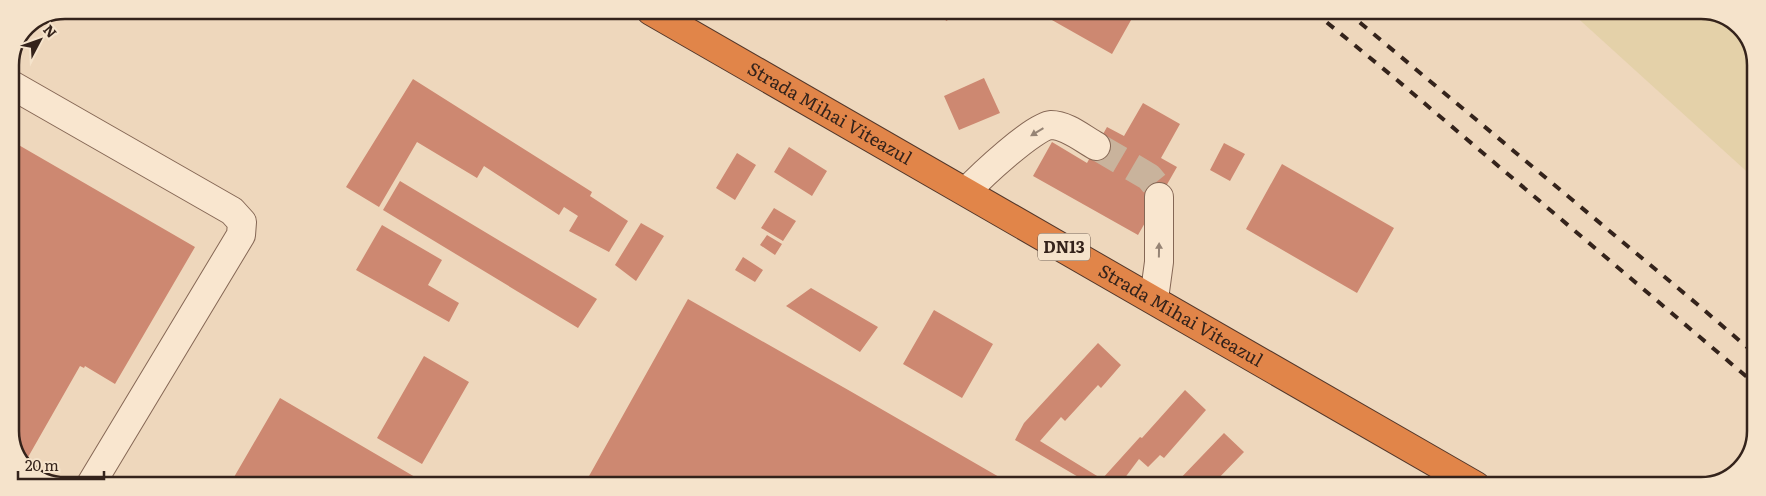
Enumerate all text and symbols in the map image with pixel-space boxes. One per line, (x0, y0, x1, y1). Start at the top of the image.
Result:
north arrow (15, 15, 65, 65)
text: N (39, 20, 62, 42)
street label: Strada Mihai Viteazul (743, 54, 918, 171)
one-way arrow (1031, 128, 1044, 137)
road number: DN13 (1038, 233, 1090, 260)
one-way arrow (1155, 242, 1163, 258)
street label: Strada Mihai Viteazul (1094, 256, 1269, 373)
scale bar (18, 448, 104, 480)
text: 20 m (25, 453, 59, 476)

